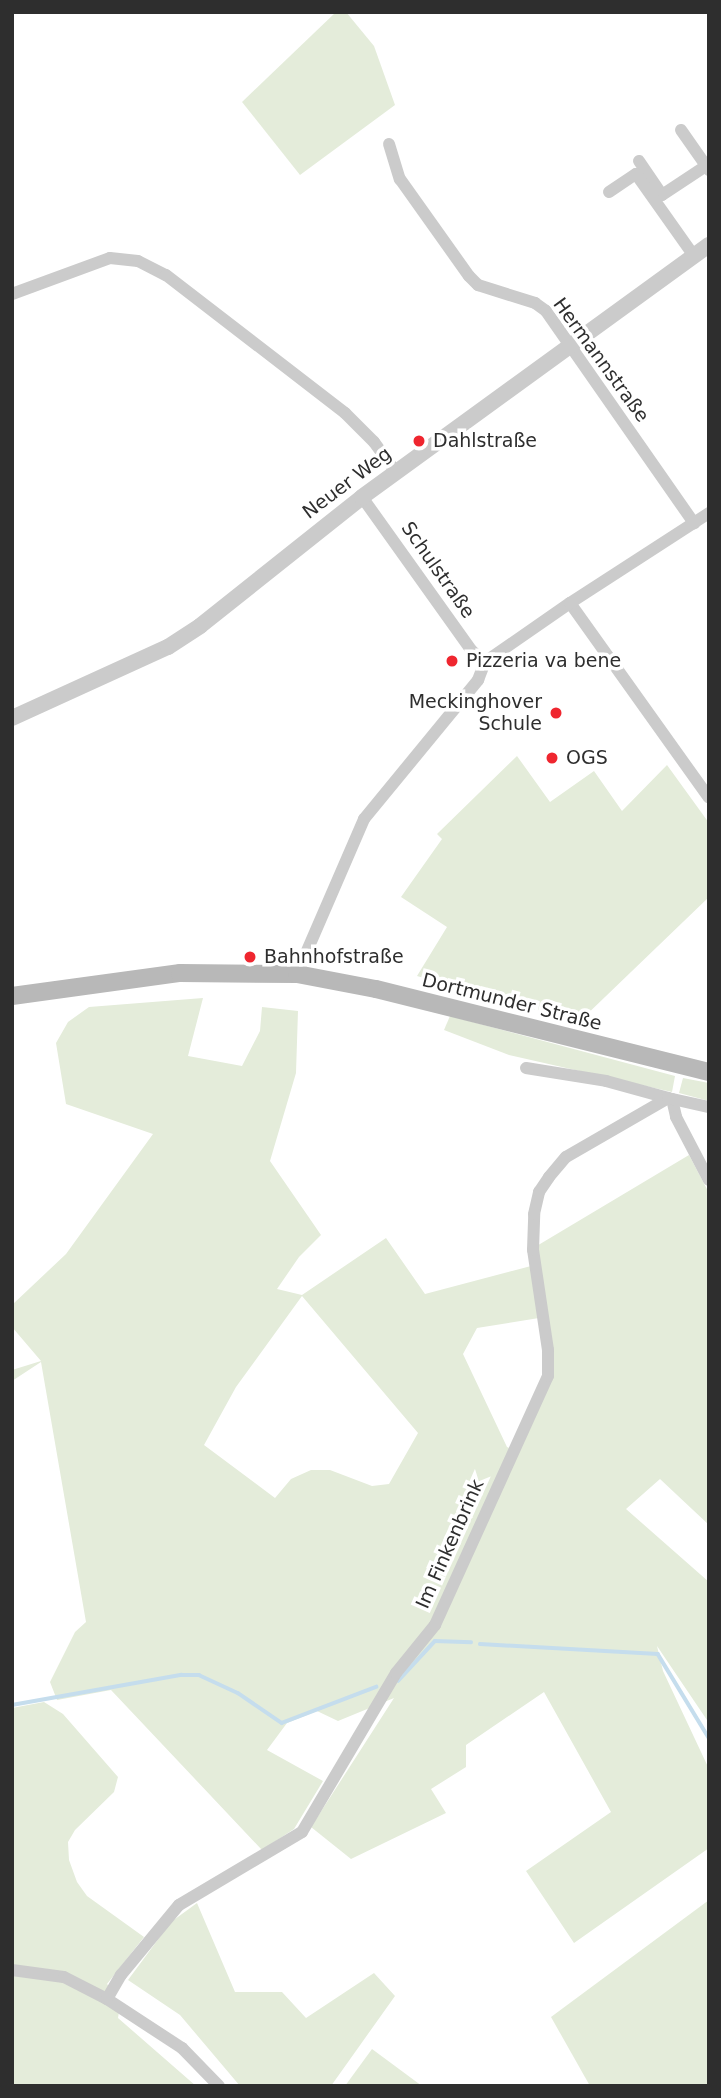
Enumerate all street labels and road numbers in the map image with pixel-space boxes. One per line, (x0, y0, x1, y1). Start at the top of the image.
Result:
street label: Hermannstraße (548, 293, 654, 427)
street label: Neuer Weg (298, 442, 396, 524)
street label: Schulstraße (396, 517, 480, 623)
street label: Dortmunder Straße (420, 969, 604, 1035)
street label: Im Finkenbrink (411, 1476, 489, 1612)

